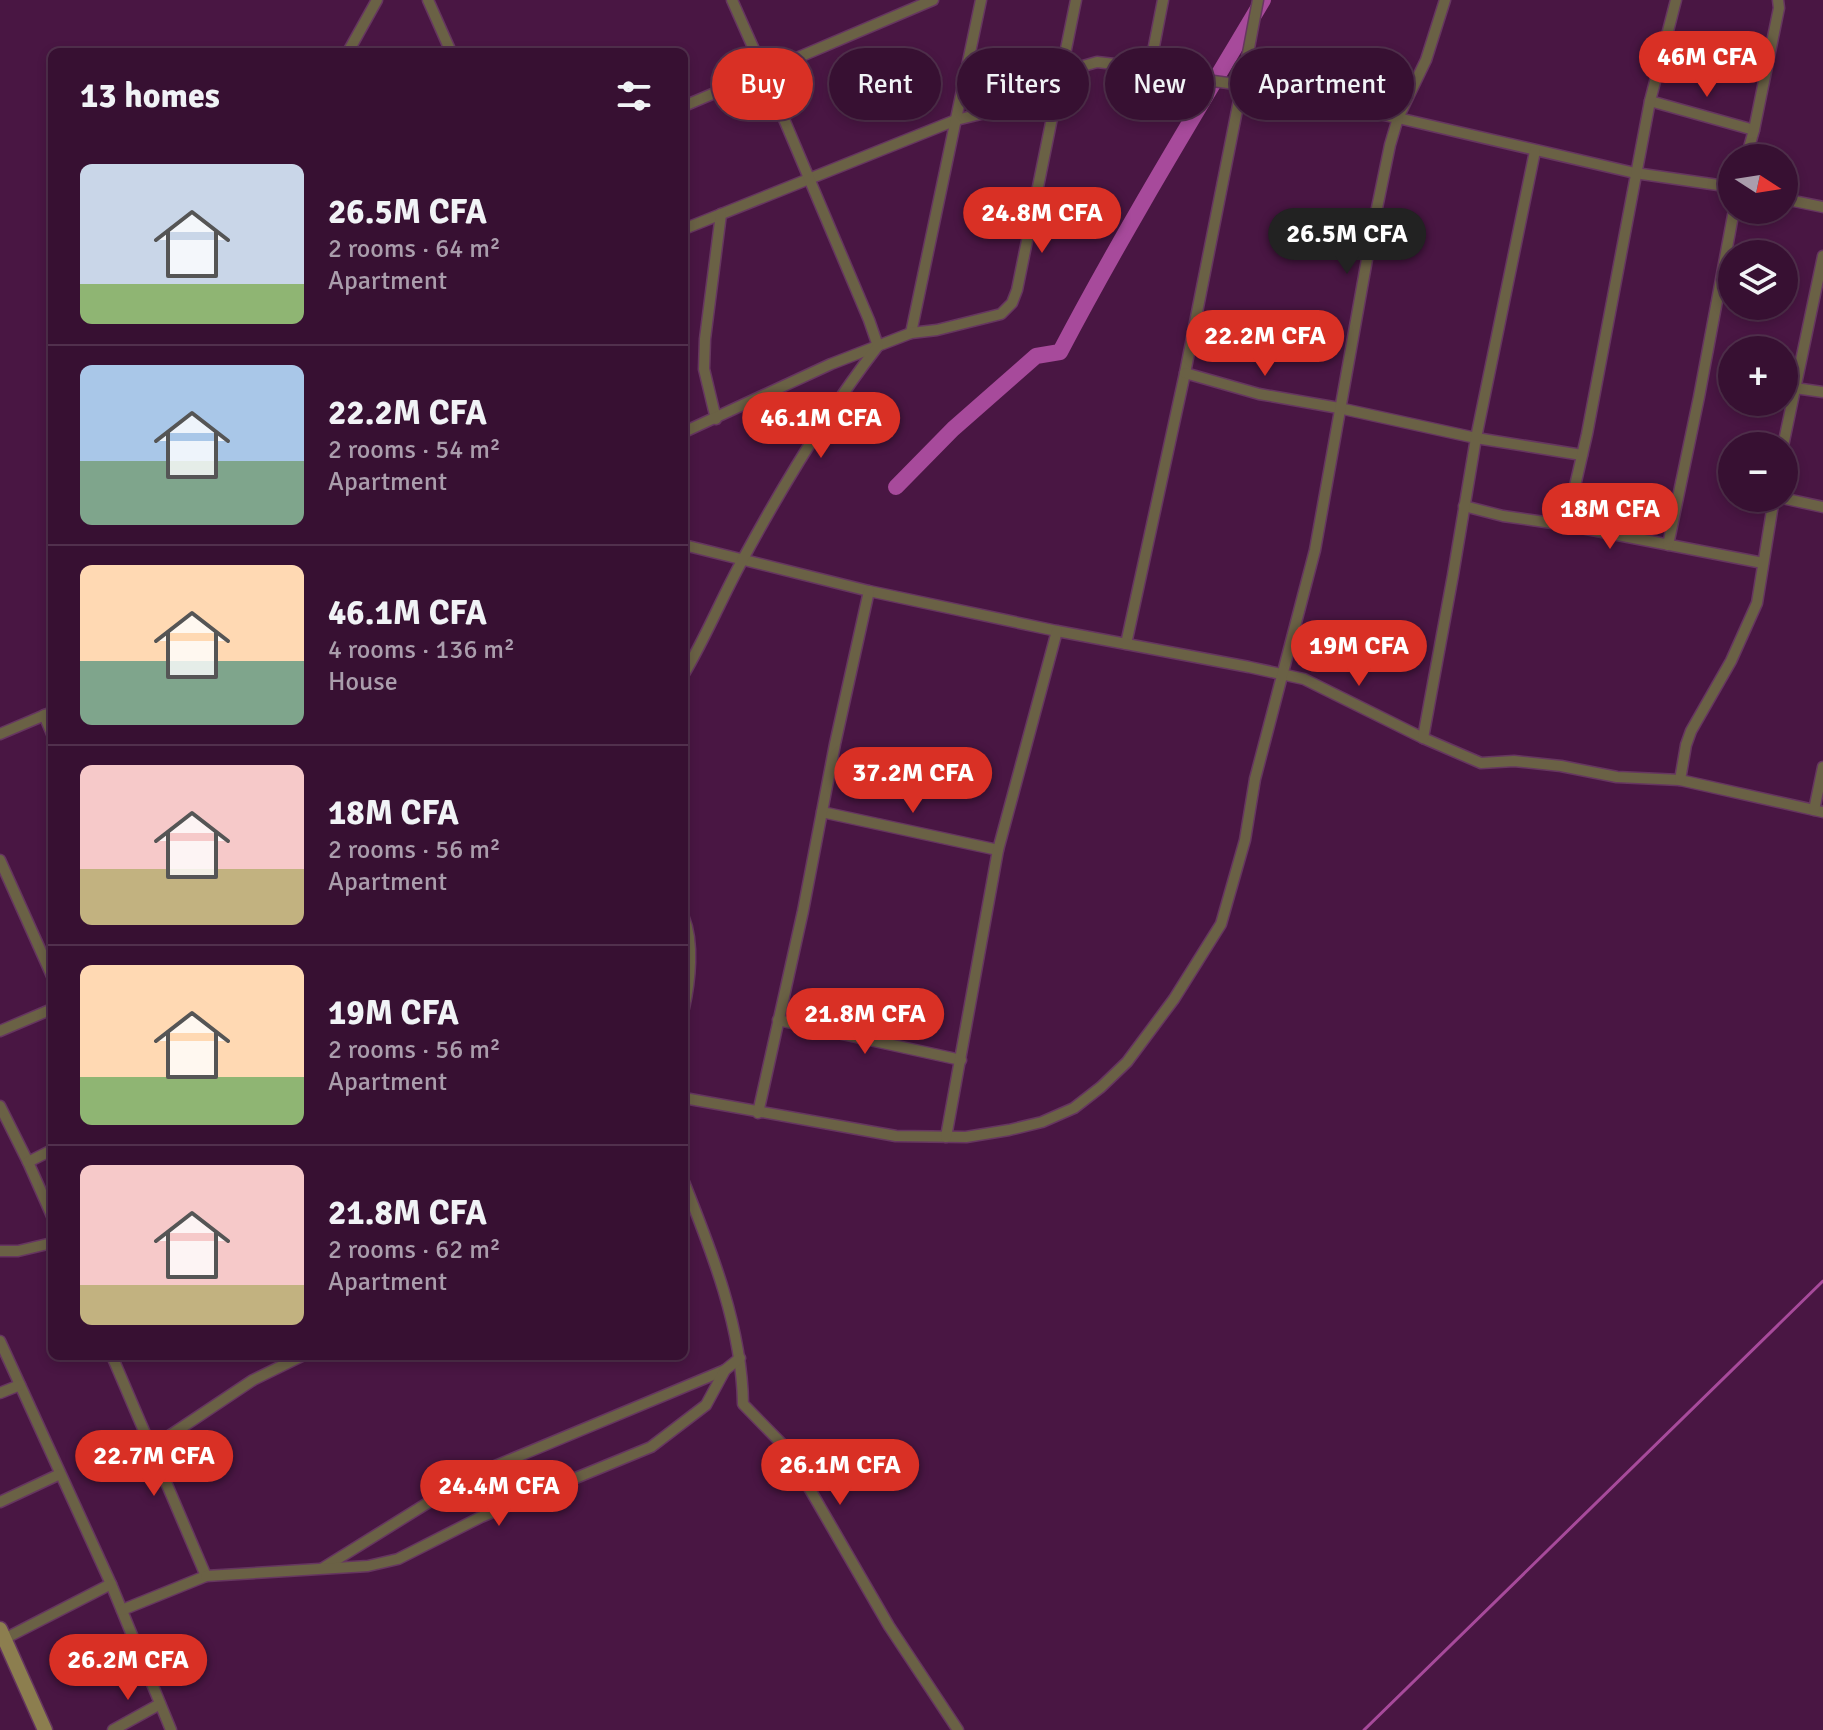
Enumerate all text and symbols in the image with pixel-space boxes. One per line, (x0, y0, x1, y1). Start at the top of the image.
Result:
pin: 46M CFA (1633, 31, 1781, 99)
text: 46M CFA (1657, 41, 1757, 73)
chip: Buy (712, 48, 813, 120)
chip: Rent (829, 48, 941, 120)
chip: Filters (957, 48, 1089, 120)
chip: New (1105, 48, 1214, 120)
chip: Apartment (1230, 48, 1414, 120)
icon: filters (612, 74, 656, 118)
text: 13 homes (80, 75, 220, 117)
north arrow (1718, 144, 1798, 224)
map controls (1718, 144, 1798, 512)
pin: 24.8M CFA (950, 187, 1134, 255)
text: 26.5M CFA (328, 191, 487, 233)
icon: home (144, 196, 240, 292)
text: 24.8M CFA (981, 197, 1103, 229)
pin: 26.5M CFA (1255, 208, 1439, 276)
text: 26.5M CFA (1286, 218, 1408, 250)
text: 2 rooms · 64 m² (328, 233, 501, 265)
button: layers (1718, 240, 1798, 320)
text: Apartment (328, 265, 447, 297)
pin: 22.2M CFA (1173, 310, 1357, 378)
text: 22.2M CFA (1204, 320, 1326, 352)
button: + (1718, 336, 1798, 416)
text: 22.2M CFA (328, 392, 487, 434)
pin: 46.1M CFA (729, 392, 913, 460)
icon: home (144, 397, 240, 493)
text: 46.1M CFA (760, 402, 882, 434)
button: − (1718, 432, 1798, 512)
text: 2 rooms · 54 m² (328, 434, 501, 466)
text: Apartment (328, 466, 447, 498)
pin: 18M CFA (1536, 483, 1684, 551)
text: 18M CFA (1560, 493, 1660, 525)
text: 46.1M CFA (328, 592, 487, 634)
icon: home (144, 597, 240, 693)
pin: 19M CFA (1285, 620, 1433, 688)
text: 19M CFA (1309, 630, 1409, 662)
text: 4 rooms · 136 m² (328, 634, 515, 666)
text: House (328, 666, 398, 698)
pin: 37.2M CFA (821, 747, 1005, 815)
text: 37.2M CFA (852, 757, 974, 789)
text: 18M CFA (328, 792, 459, 834)
icon: home (144, 797, 240, 893)
text: 2 rooms · 56 m² (328, 834, 501, 866)
text: Apartment (328, 866, 447, 898)
pin: 21.8M CFA (773, 988, 957, 1056)
text: 19M CFA (328, 992, 459, 1034)
icon: home (144, 997, 240, 1093)
text: 21.8M CFA (804, 998, 926, 1030)
text: 2 rooms · 56 m² (328, 1034, 501, 1066)
text: Apartment (328, 1066, 447, 1098)
text: 21.8M CFA (328, 1192, 487, 1234)
icon: home (144, 1197, 240, 1293)
text: 2 rooms · 62 m² (328, 1234, 501, 1266)
text: Apartment (328, 1266, 447, 1298)
pin: 22.7M CFA (62, 1430, 246, 1498)
pin: 26.1M CFA (748, 1439, 932, 1507)
text: 22.7M CFA (93, 1440, 215, 1472)
text: 26.1M CFA (779, 1449, 901, 1481)
pin: 24.4M CFA (407, 1460, 591, 1528)
text: 24.4M CFA (438, 1470, 560, 1502)
pin: 26.2M CFA (36, 1634, 220, 1702)
text: 26.2M CFA (67, 1644, 189, 1676)

